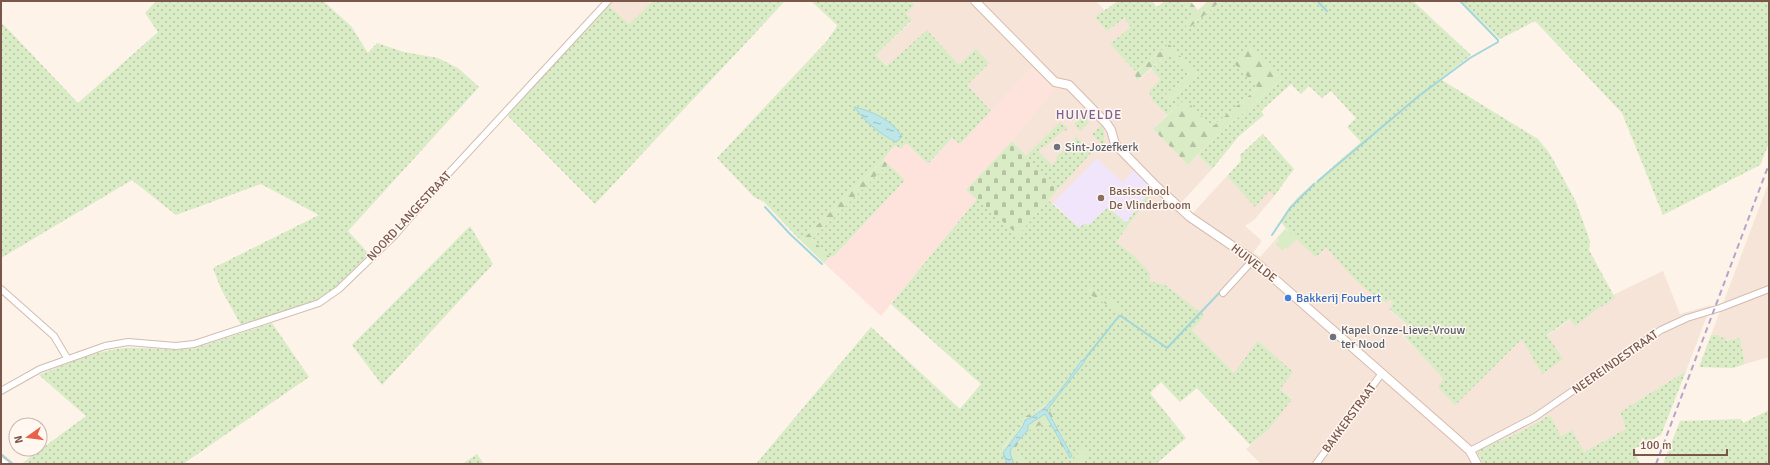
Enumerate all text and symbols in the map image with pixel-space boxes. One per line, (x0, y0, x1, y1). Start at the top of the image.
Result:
district label: HUIVELDE (1056, 107, 1122, 123)
place label: Sint-Jozefkerk (1065, 140, 1139, 155)
marker: Sint-Jozefkerk (1052, 142, 1062, 152)
street label: NOORD LANGESTRAAT (364, 168, 455, 264)
place label: Basisschool De Vlinderboom (1109, 184, 1191, 213)
marker: Basisschool De Vlinderboom (1096, 193, 1106, 203)
street label: HUIVELDE (1228, 241, 1280, 286)
place label: Bakkerij Foubert (1296, 291, 1381, 306)
marker: Bakkerij Foubert (1283, 293, 1293, 303)
place label: Kapel Onze-Lieve-Vrouw ter Nood (1341, 323, 1465, 352)
street label: NEEREINDESTRAAT (1569, 327, 1661, 398)
marker: Kapel Onze-Lieve-Vrouw ter Nood (1328, 332, 1338, 342)
street label: BAKKERSTRAAT (1319, 381, 1380, 456)
north arrow (8, 417, 48, 457)
scale bar (1634, 431, 1727, 457)
text: N (12, 434, 26, 445)
text: 100 m (1640, 438, 1672, 453)

